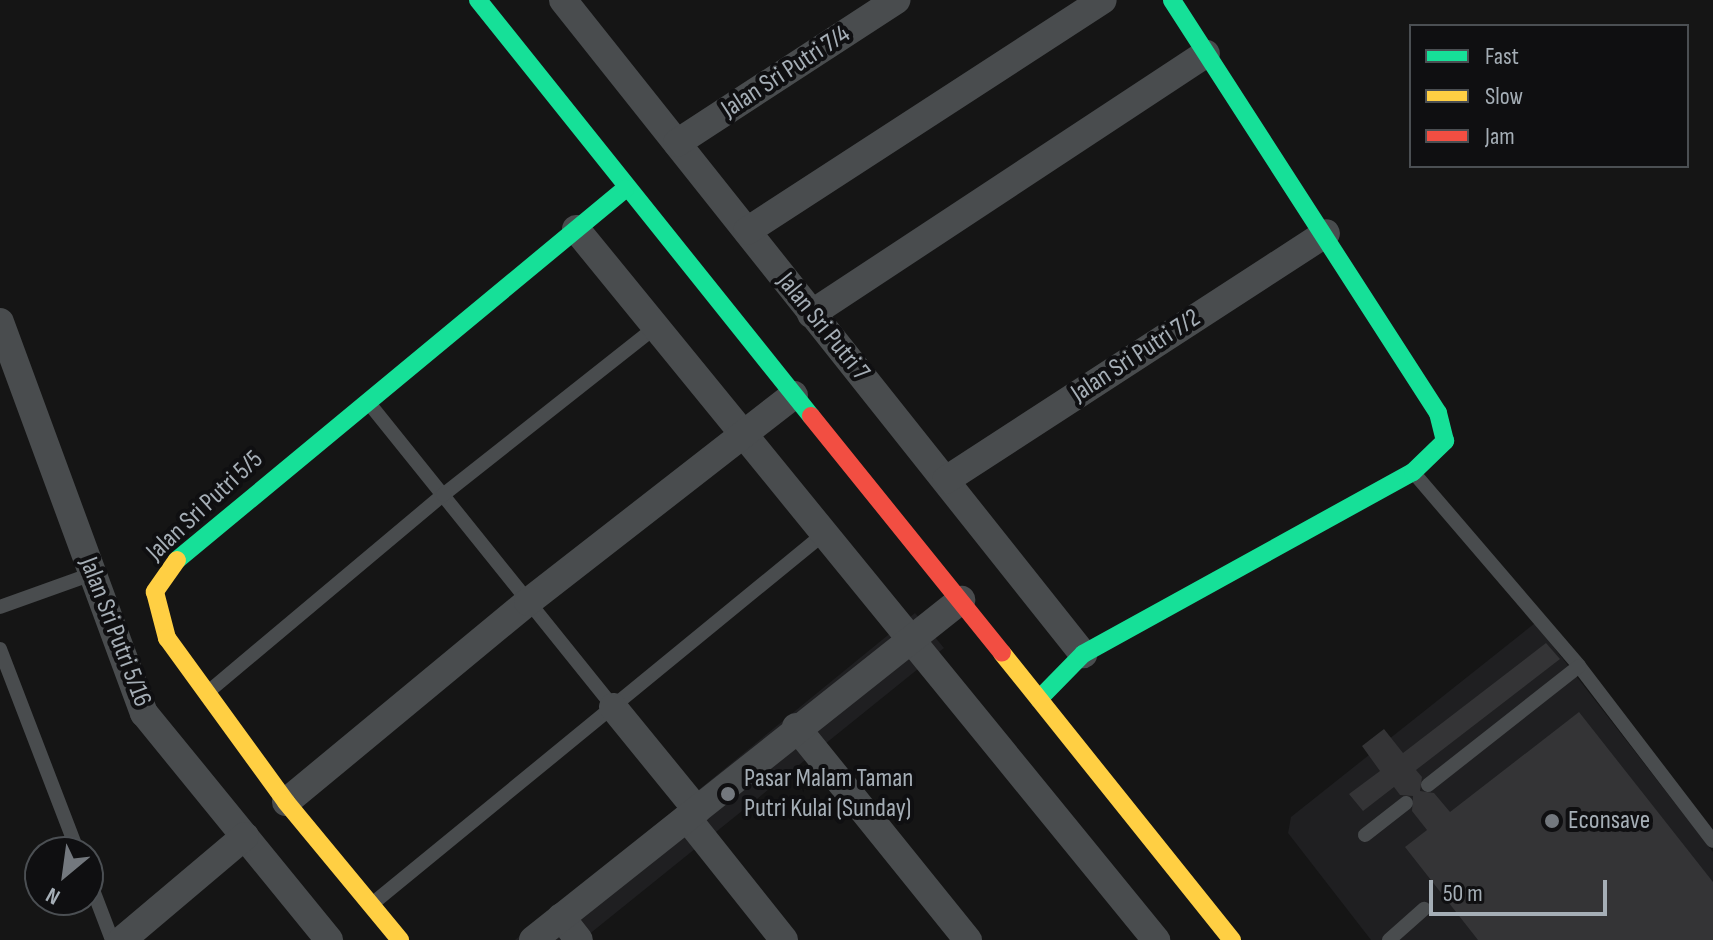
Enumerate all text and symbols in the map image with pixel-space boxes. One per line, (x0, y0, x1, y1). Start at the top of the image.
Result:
street label: Jalan Sri Putri 7/4 (716, 19, 856, 125)
legend (1409, 24, 1689, 168)
text: Fast (1485, 42, 1519, 71)
text: Slow (1485, 82, 1523, 111)
text: Jam (1485, 122, 1515, 151)
street label: Jalan Sri Putri 7 (770, 267, 876, 387)
street label: Jalan Sri Putri 7/2 (1066, 303, 1206, 409)
street label: Jalan Sri Putri 5/5 (140, 444, 270, 568)
street label: Jalan Sri Putri 5/16 (72, 553, 158, 711)
place label: Pasar Malam Taman Putri Kulai (Sunday) (744, 763, 913, 824)
marker: Pasar Malam Taman Putri Kulai (Sunday) (719, 785, 737, 803)
place label: Econsave (1568, 805, 1650, 837)
marker: Econsave (1543, 812, 1561, 830)
north arrow (24, 836, 104, 916)
scale bar (1433, 864, 1611, 914)
text: 50 m (1443, 879, 1483, 908)
text: N (41, 881, 65, 910)

